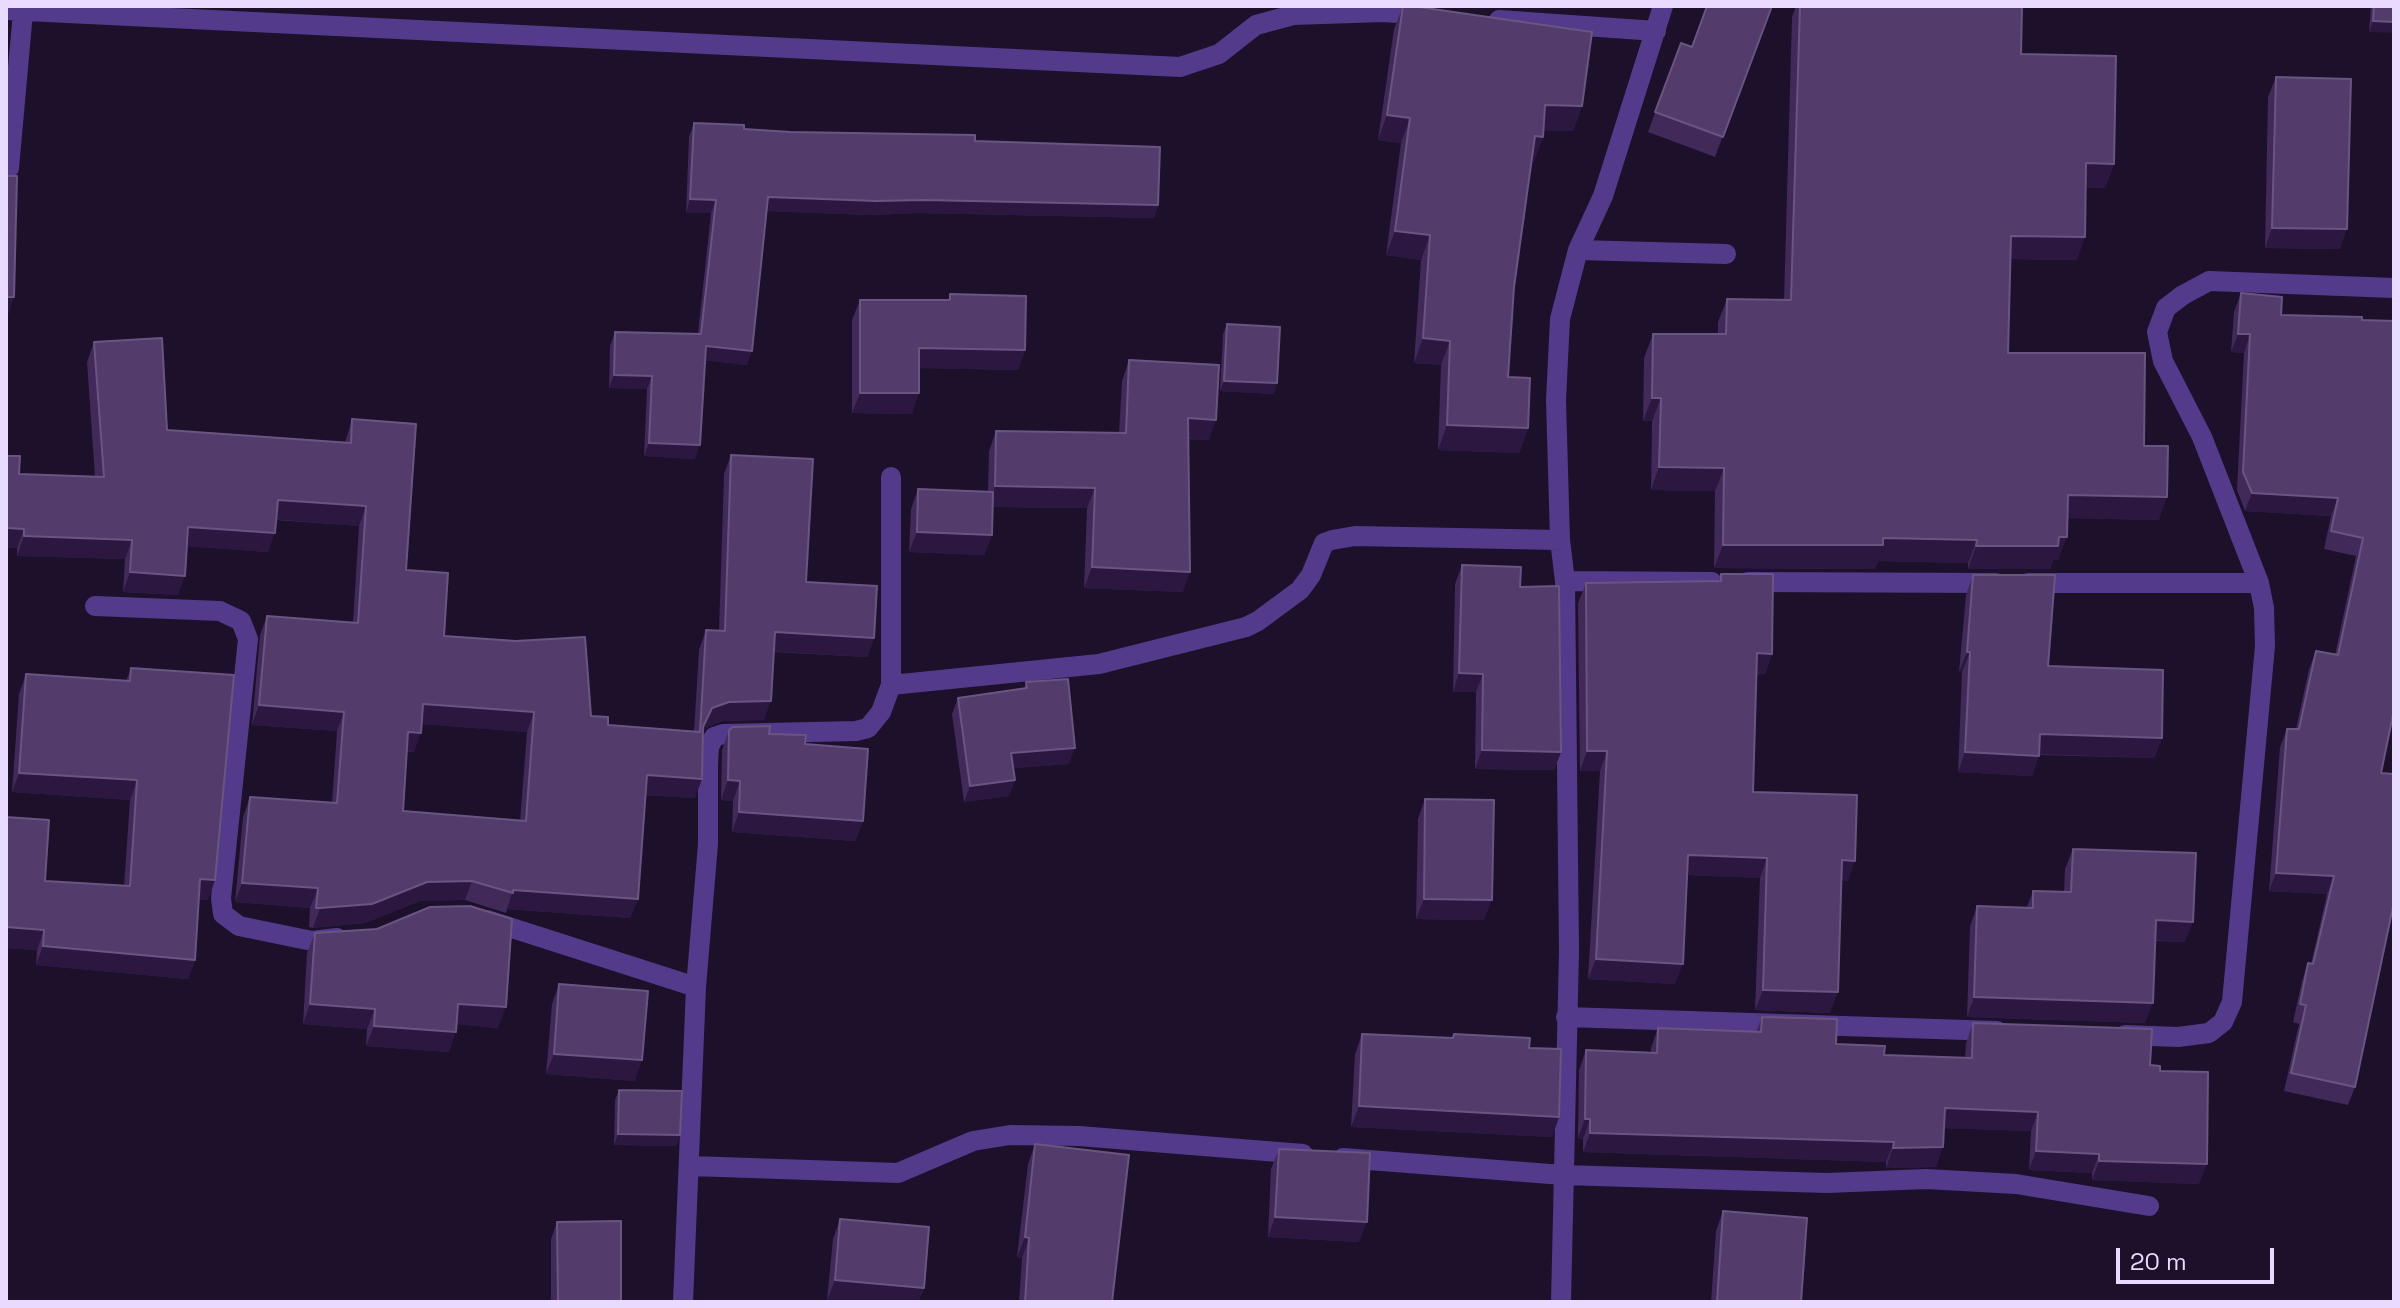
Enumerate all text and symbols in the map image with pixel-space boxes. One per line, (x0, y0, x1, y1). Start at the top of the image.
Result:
scale bar (2120, 1232, 2278, 1282)
text: 20 m (2130, 1246, 2187, 1277)

